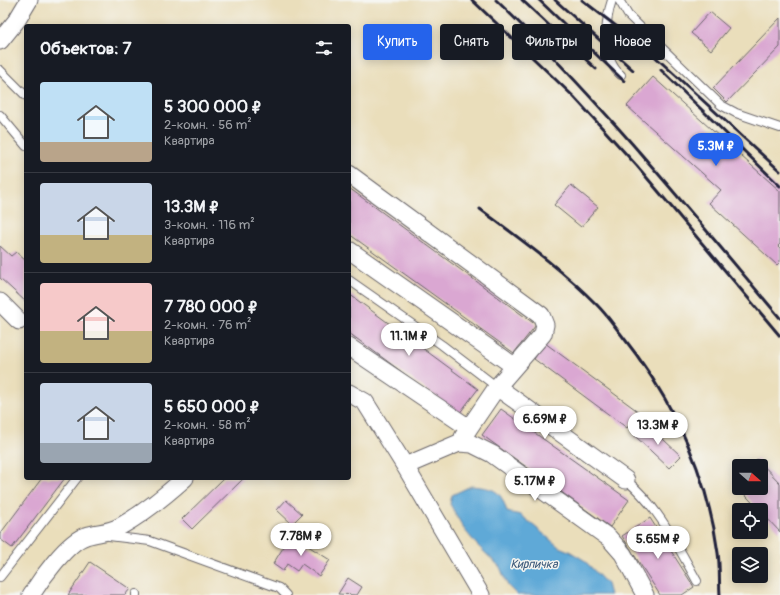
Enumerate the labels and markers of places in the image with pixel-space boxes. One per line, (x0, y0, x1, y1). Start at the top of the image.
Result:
pin: 5.3M ₽ (683, 133, 749, 167)
pin: 11.1M ₽ (372, 323, 446, 357)
pin: 6.69M ₽ (508, 406, 582, 440)
pin: 13.3M ₽ (621, 412, 695, 446)
pin: 5.17M ₽ (498, 468, 572, 502)
pin: 7.78M ₽ (264, 523, 338, 557)
pin: 5.65M ₽ (621, 526, 695, 560)

